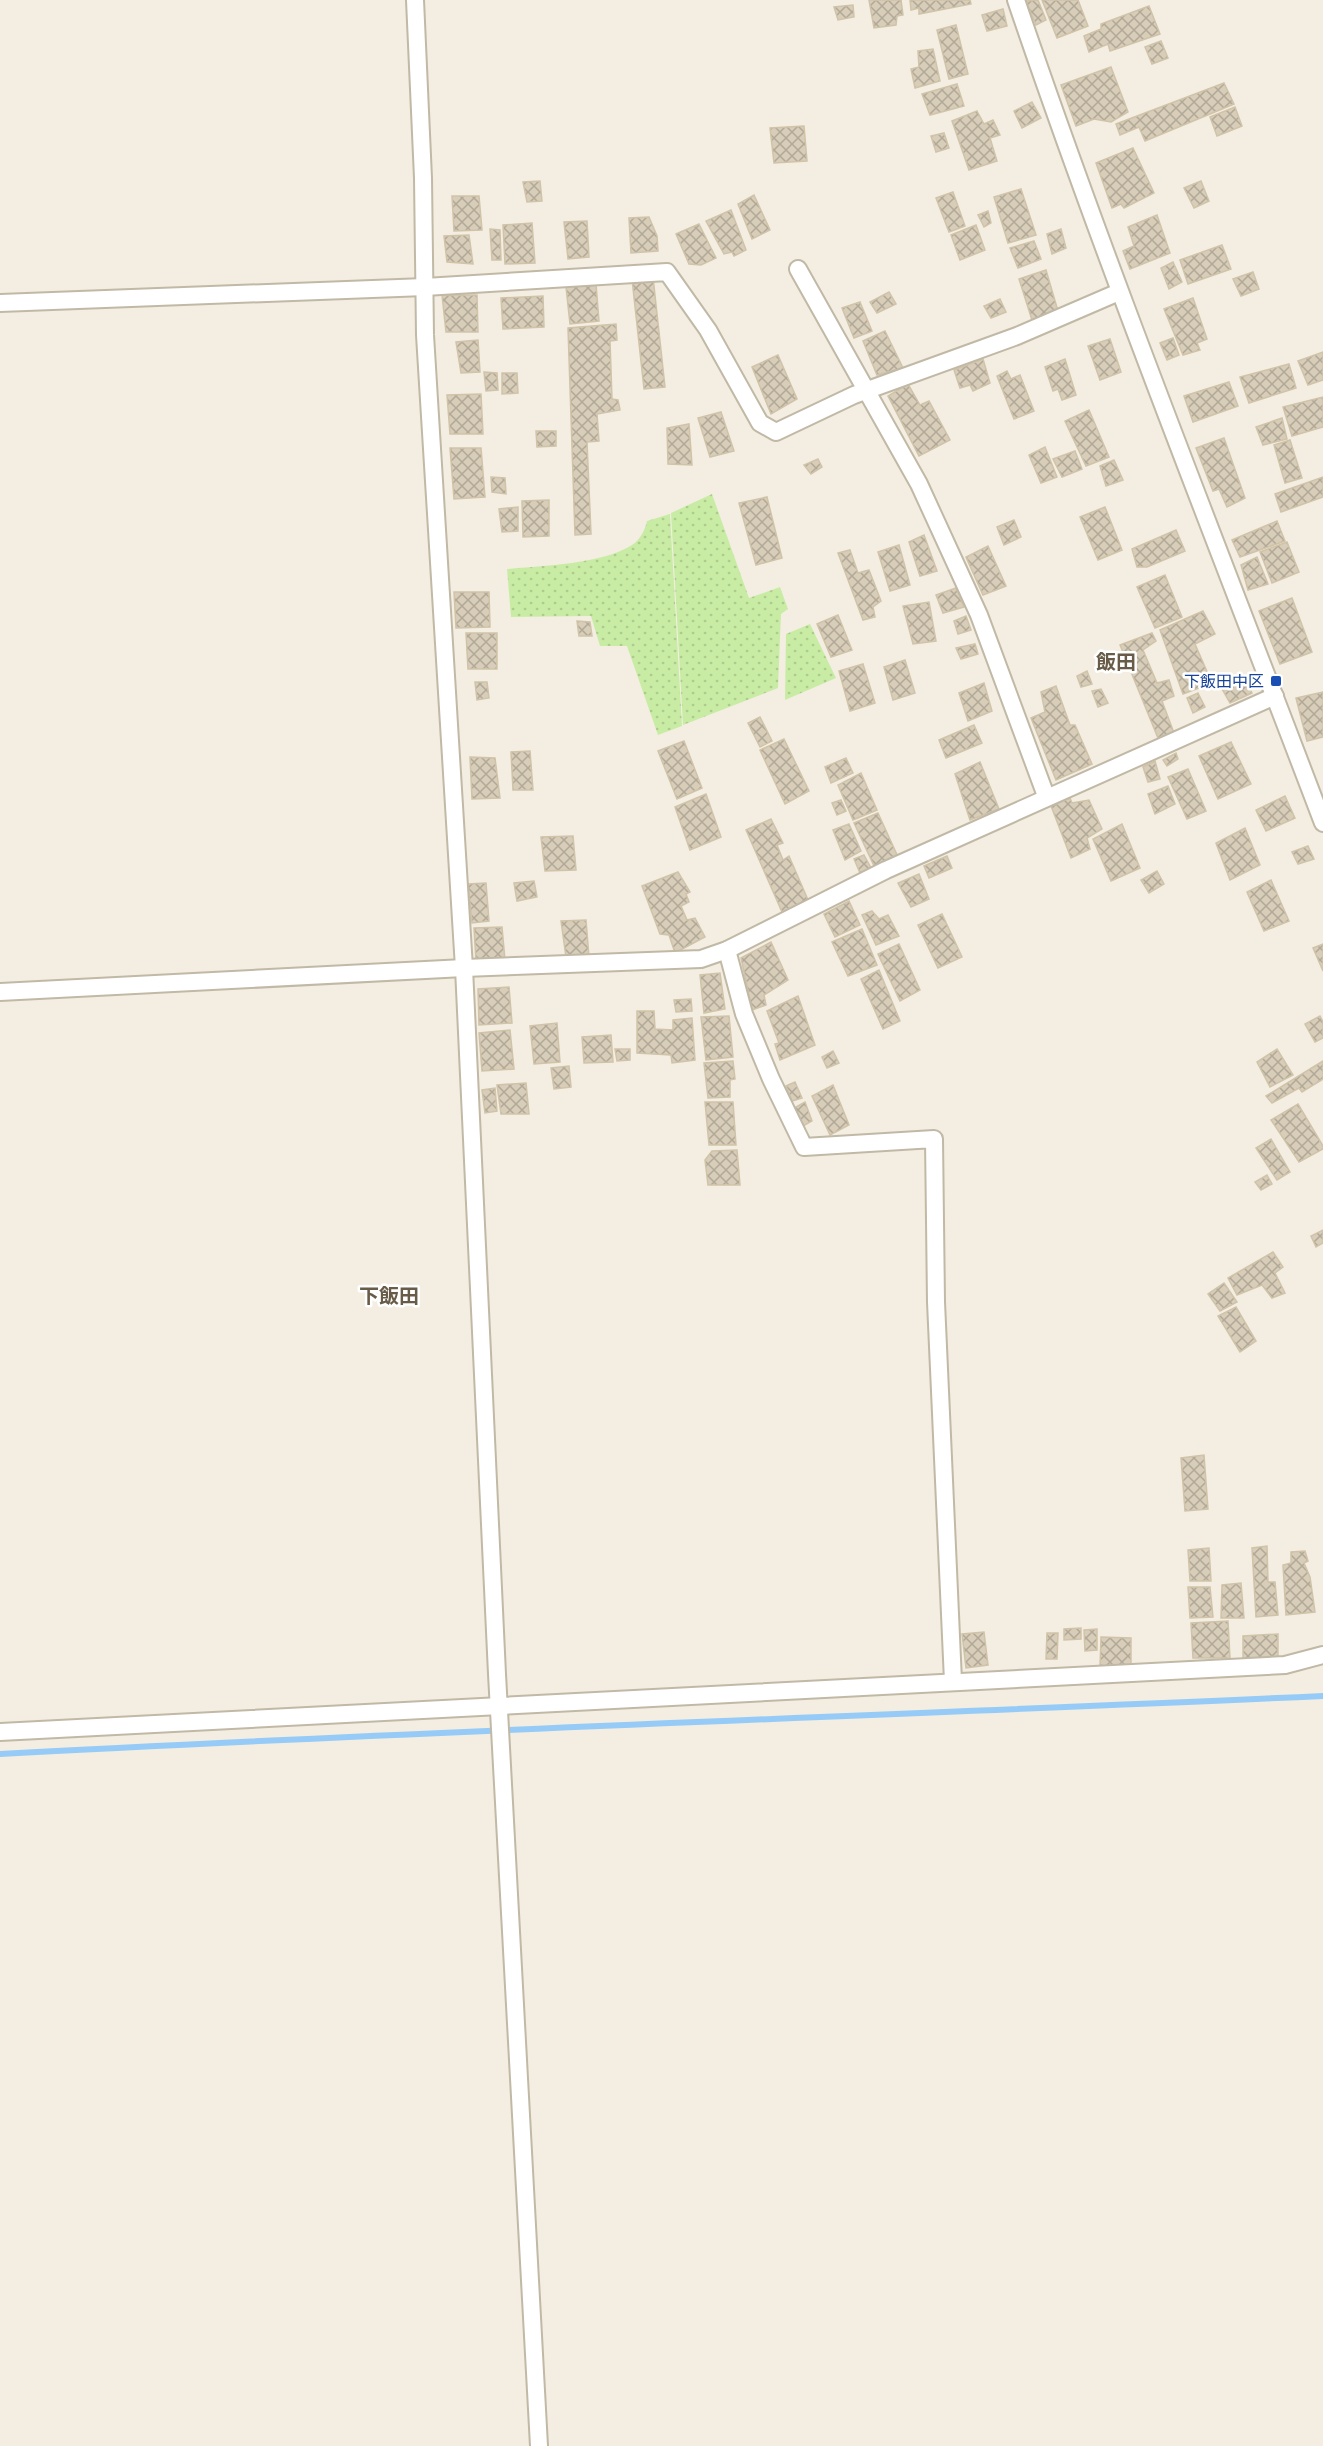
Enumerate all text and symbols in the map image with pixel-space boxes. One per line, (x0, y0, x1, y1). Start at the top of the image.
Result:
district label: 飯田 (1096, 650, 1136, 674)
place label: 下飯田中区 (1184, 672, 1264, 691)
marker: 下飯田中区 (1269, 674, 1283, 688)
district label: 下飯田 (359, 1284, 419, 1308)

